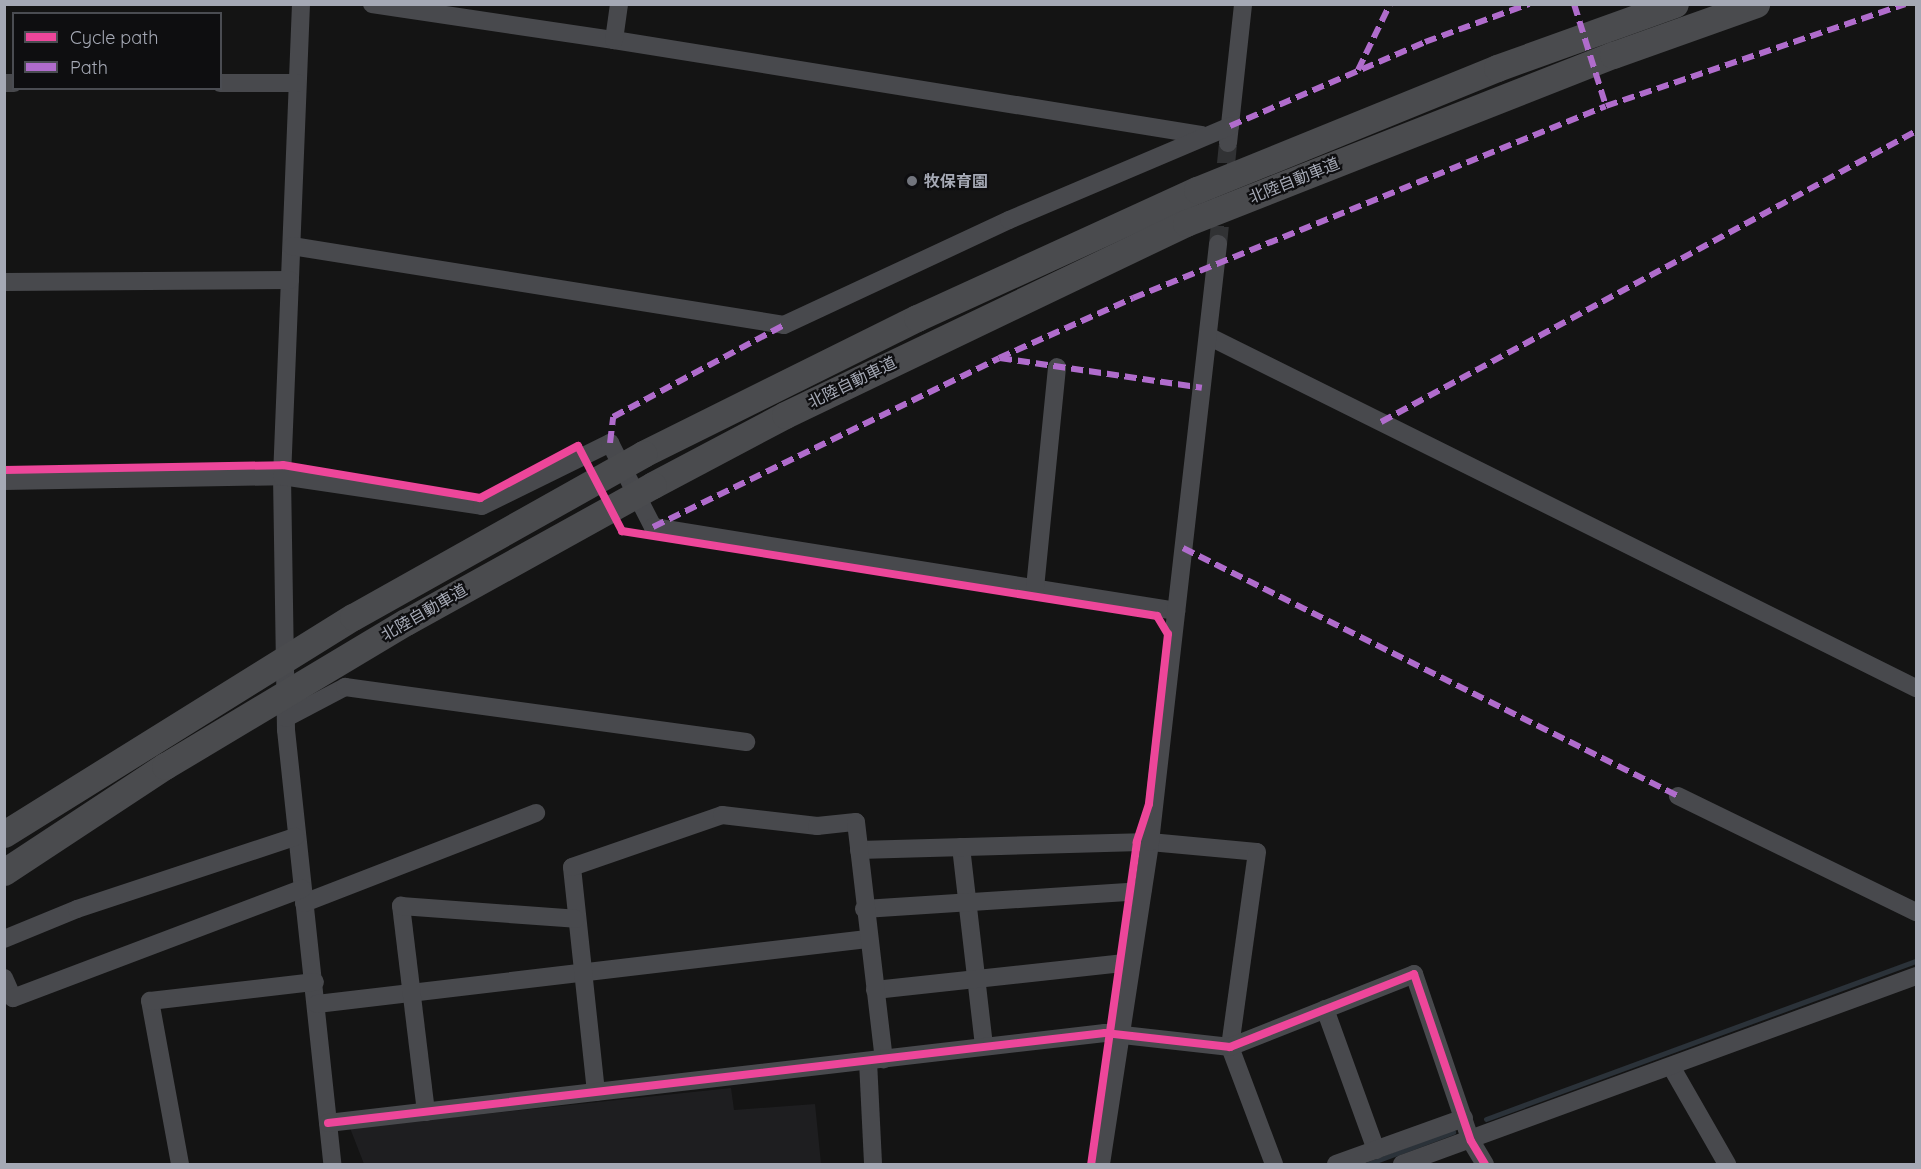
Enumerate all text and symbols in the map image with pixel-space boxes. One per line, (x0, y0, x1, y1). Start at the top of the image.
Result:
legend (12, 12, 222, 90)
text: Cycle path (70, 26, 158, 49)
text: Path (70, 56, 108, 79)
street label: 北陸自動車道 (1246, 153, 1342, 207)
place label: 牧保育園 (924, 171, 988, 191)
marker: 牧保育園 (905, 174, 919, 188)
street label: 北陸自動車道 (805, 352, 899, 412)
street label: 北陸自動車道 (378, 580, 470, 644)

